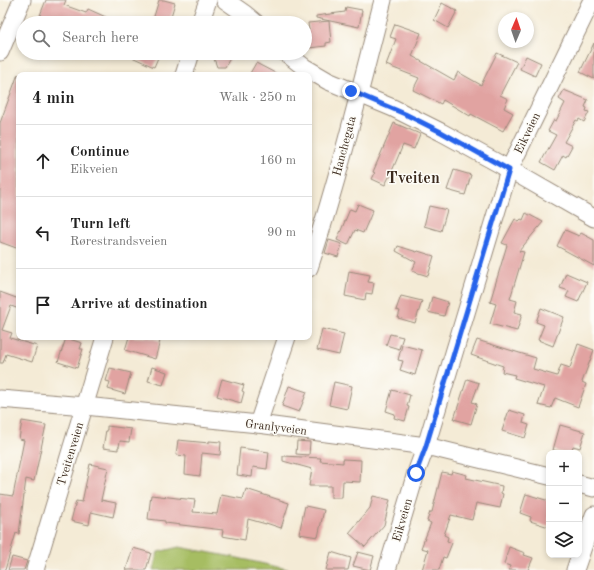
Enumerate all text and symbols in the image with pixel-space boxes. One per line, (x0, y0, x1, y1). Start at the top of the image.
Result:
north arrow (498, 12, 534, 48)
search box (16, 16, 312, 60)
icon: search (30, 27, 52, 49)
text: Search here (62, 31, 139, 46)
route end (342, 82, 360, 100)
text: 4 min (32, 90, 75, 107)
text: Walk · 250 m (219, 91, 296, 104)
street label: Eikveien (513, 110, 543, 156)
street label: Hanchegata (331, 115, 359, 178)
text: Continue (70, 145, 129, 160)
icon: ahead (32, 150, 54, 172)
text: 160 m (259, 154, 296, 167)
text: Eikveien (70, 163, 118, 176)
district label: Tveiten (386, 171, 440, 187)
text: Turn left (70, 217, 130, 232)
icon: left (32, 222, 54, 244)
text: 90 m (267, 226, 296, 239)
text: Rørestrandsveien (70, 235, 167, 248)
icon: arrive (32, 294, 54, 316)
text: Arrive at destination (70, 297, 208, 312)
street label: Granlyveien (244, 418, 308, 438)
street label: Tveitenveien (56, 421, 86, 488)
map controls (546, 450, 582, 558)
button: + (546, 450, 582, 486)
route start (407, 464, 425, 482)
button: − (546, 486, 582, 522)
street label: Eikveien (391, 497, 415, 543)
button: layers (546, 522, 582, 558)

